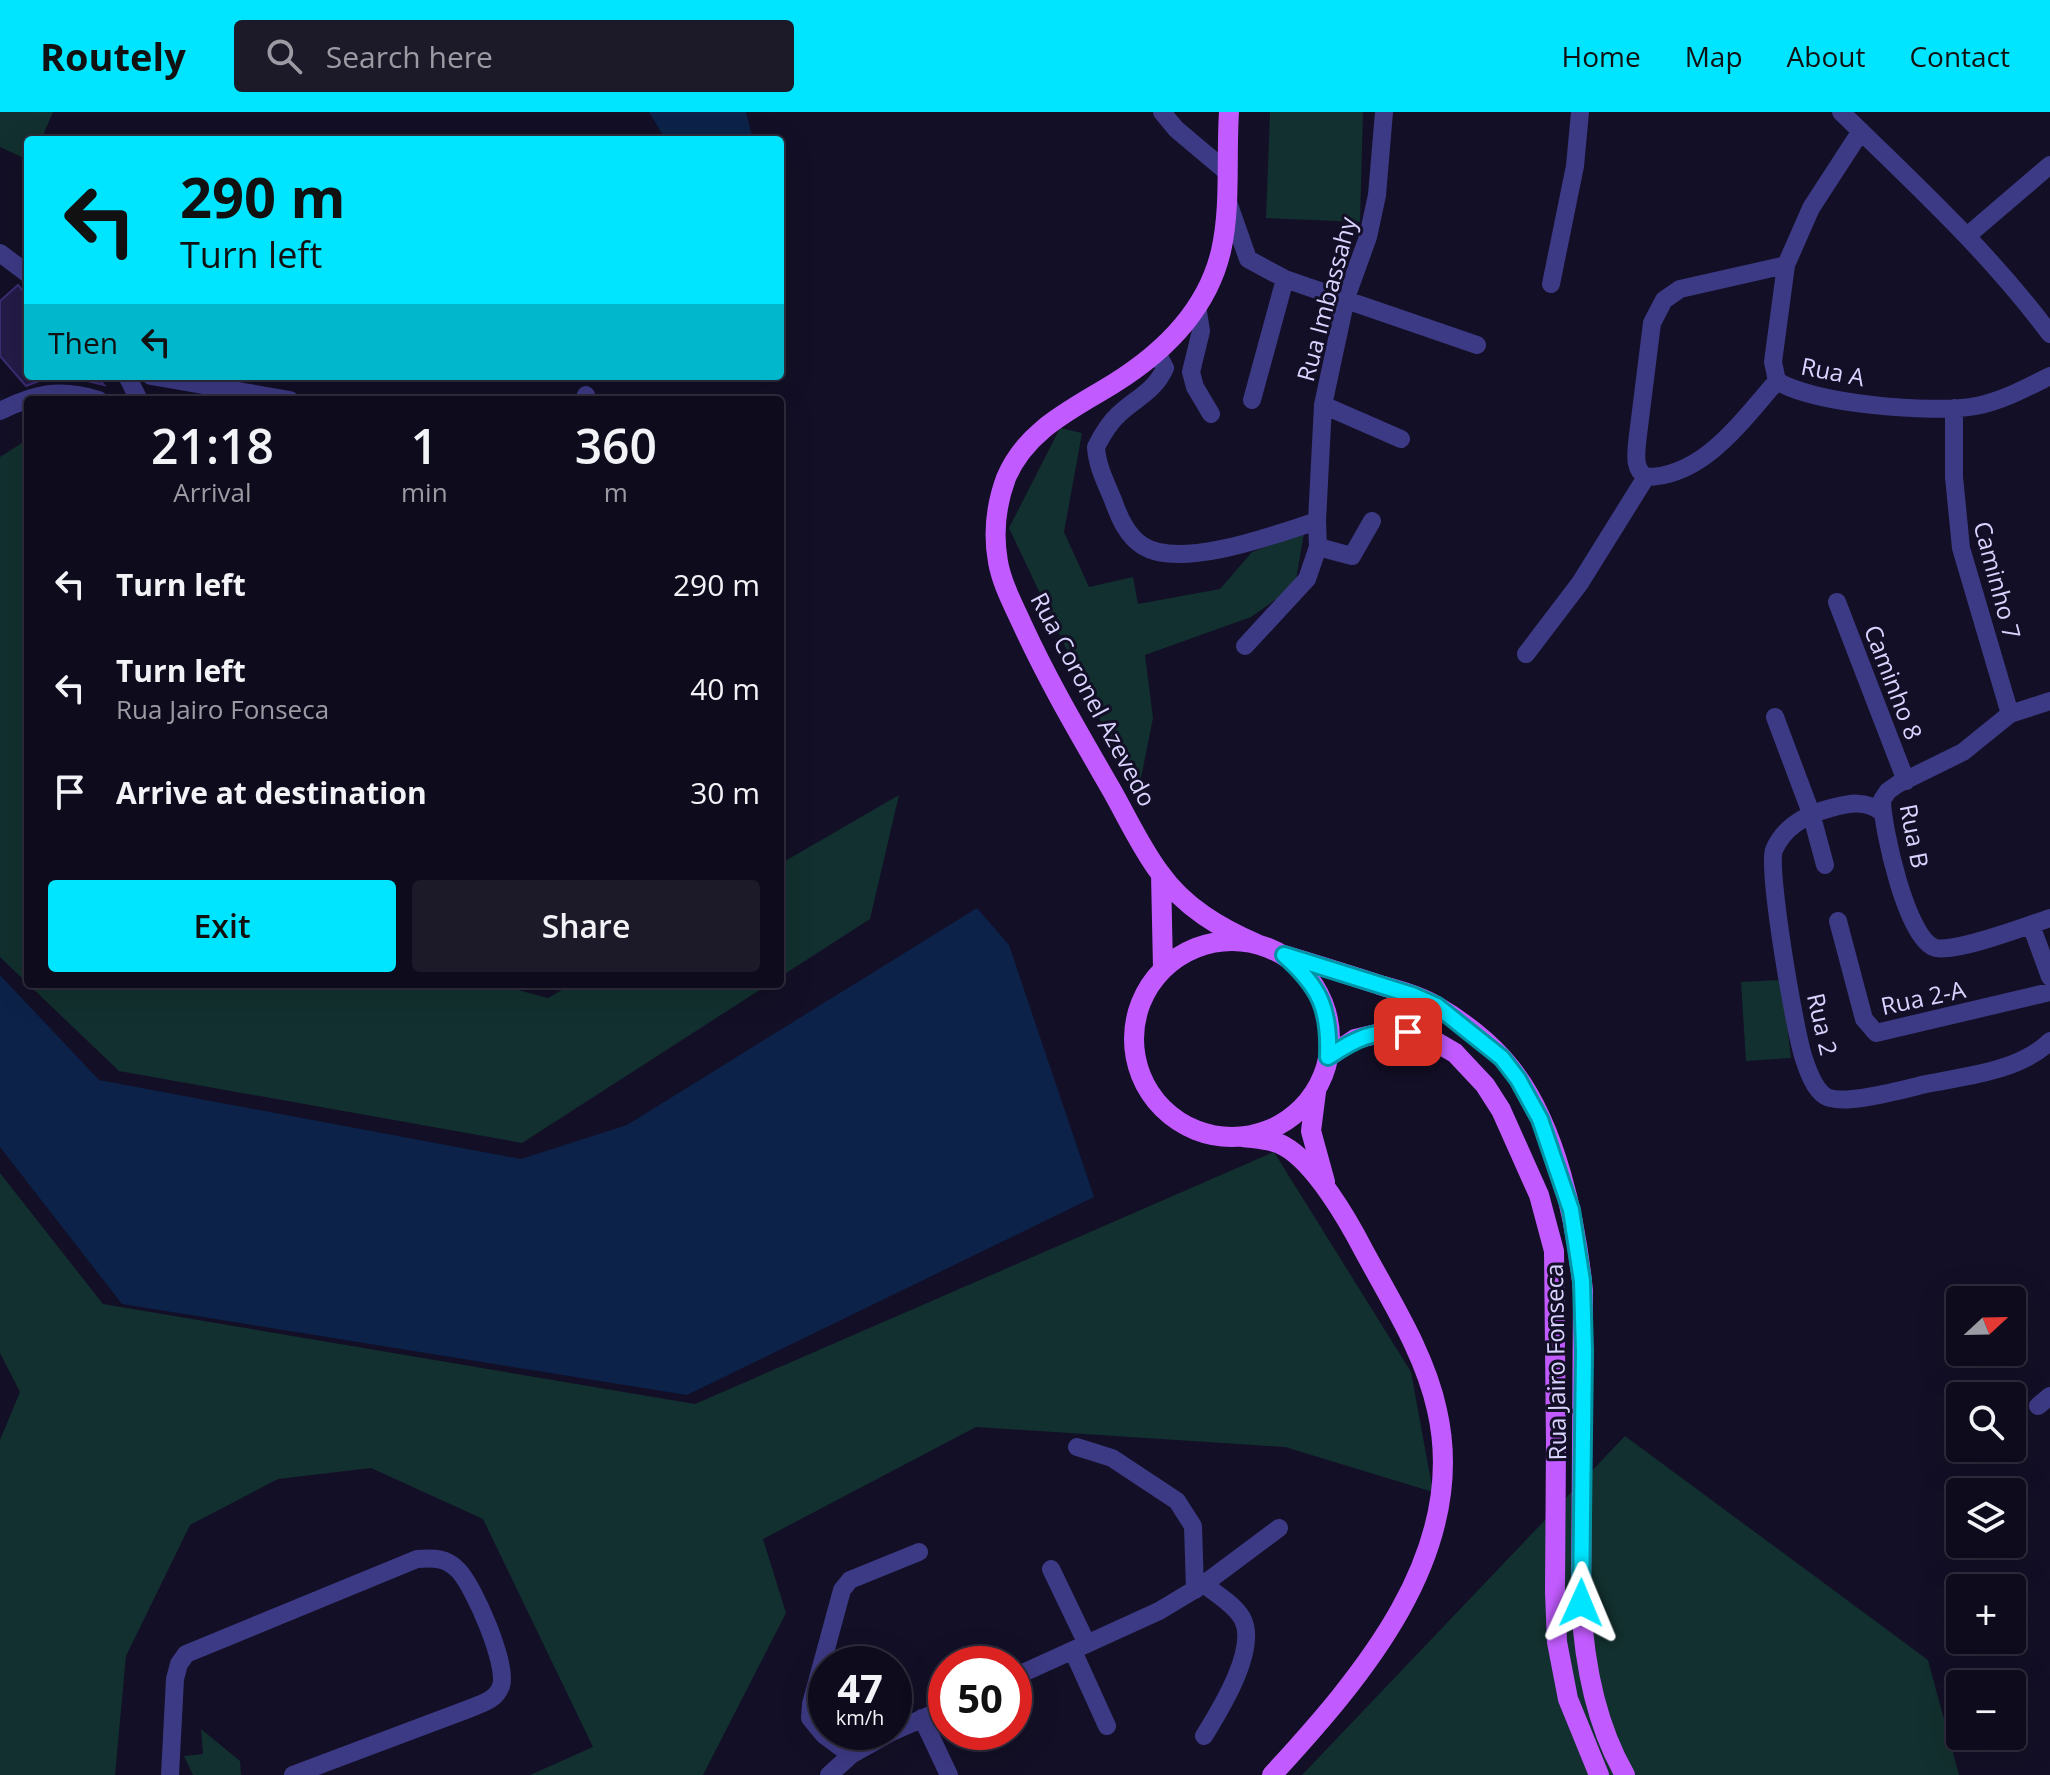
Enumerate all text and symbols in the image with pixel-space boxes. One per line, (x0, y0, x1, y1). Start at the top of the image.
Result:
search box (234, 20, 794, 92)
text: Routely (40, 30, 186, 82)
icon: search (262, 34, 306, 78)
text: Search here (326, 36, 493, 77)
text: Home (1562, 37, 1641, 75)
text: Map (1685, 37, 1743, 75)
text: About (1787, 37, 1865, 75)
text: Contact (1909, 37, 2010, 75)
text: 290 m (180, 158, 346, 234)
icon: left (48, 168, 152, 272)
street label: Rua Imbassahy (1288, 212, 1364, 385)
text: Turn left (180, 230, 322, 279)
icon: left (134, 320, 178, 364)
text: Then (48, 322, 118, 363)
street label: Rua A (1798, 349, 1869, 393)
text: 21:18 (151, 413, 274, 478)
text: 1 (411, 413, 438, 478)
text: 360 (575, 413, 657, 478)
text: Arrival (173, 474, 252, 510)
text: min (401, 474, 448, 510)
text: m (604, 474, 628, 510)
street label: Caminho 7 (1966, 518, 2030, 642)
icon: left (48, 562, 92, 606)
text: Turn left (116, 564, 246, 605)
text: 290 m (673, 564, 760, 605)
street label: Rua Coronel Azevedo (1024, 586, 1164, 812)
street label: Caminho 8 (1857, 620, 1931, 744)
text: Turn left (116, 650, 246, 691)
icon: left (48, 666, 92, 710)
text: 40 m (690, 668, 760, 709)
text: Rua Jairo Fonseca (116, 691, 329, 727)
icon: arrive (48, 770, 92, 814)
text: Arrive at destination (116, 772, 427, 813)
text: 30 m (690, 772, 760, 813)
street label: Rua B (1893, 801, 1937, 871)
button: Exit (48, 880, 396, 972)
button: Share (412, 880, 760, 972)
street label: Rua 2-A (1878, 972, 1969, 1022)
street label: Rua 2 (1800, 990, 1846, 1058)
pin (1374, 998, 1442, 1066)
icon: arrive (1386, 1010, 1430, 1054)
street label: Rua Jairo Fonseca (1537, 1263, 1573, 1461)
north arrow (1946, 1286, 2026, 1366)
map controls (1946, 1286, 2026, 1750)
button: search (1946, 1382, 2026, 1462)
button: layers (1946, 1478, 2026, 1558)
position arrow (1539, 1561, 1623, 1645)
button: + (1946, 1574, 2026, 1654)
speed limit sign: 50 (928, 1646, 1032, 1750)
text: 47 (837, 1660, 883, 1715)
button: − (1946, 1670, 2026, 1750)
text: km/h (836, 1704, 884, 1731)

